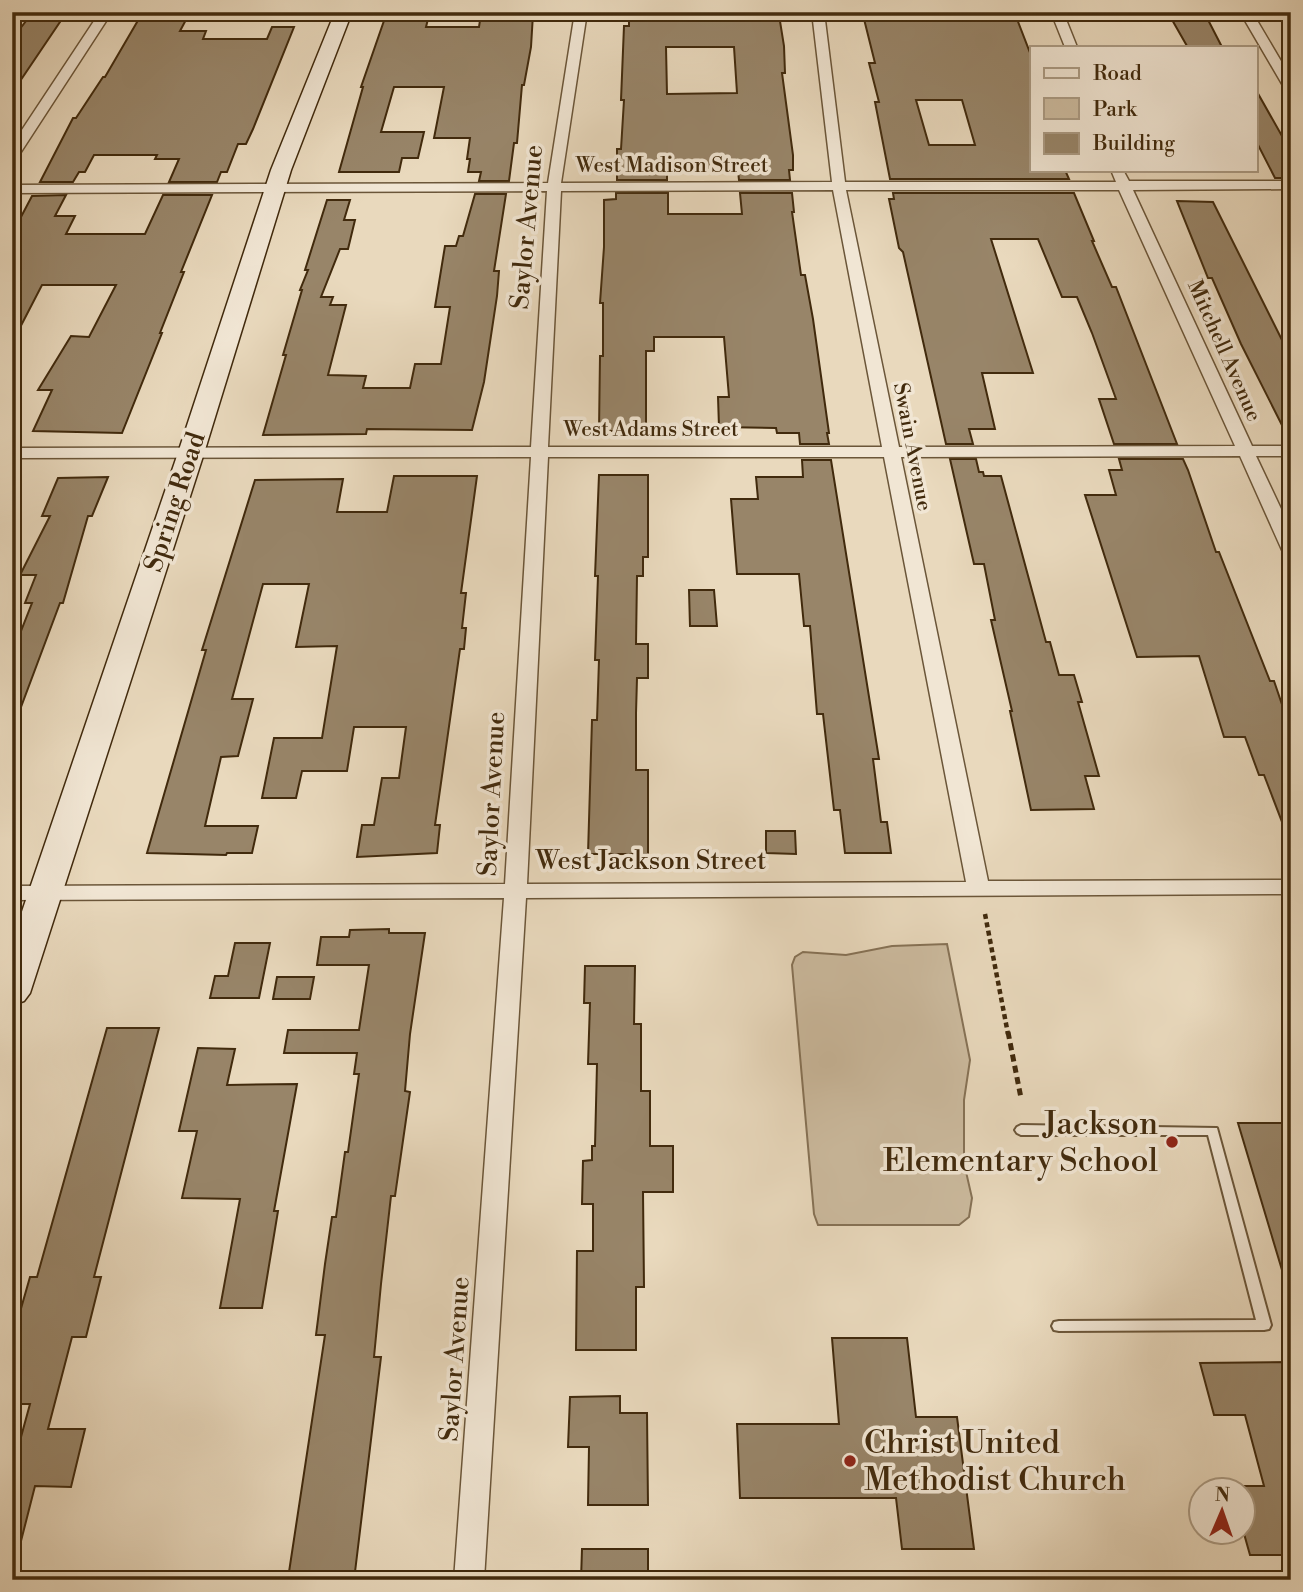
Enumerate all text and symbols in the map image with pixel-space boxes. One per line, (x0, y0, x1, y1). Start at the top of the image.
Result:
legend (1030, 46, 1258, 172)
text: Road (1093, 61, 1142, 87)
text: Park (1093, 97, 1138, 123)
text: Building (1092, 131, 1175, 157)
street label: Saylor Avenue (504, 143, 550, 311)
street label: West Madison Street (575, 153, 769, 179)
street label: Mitchell Avenue (1181, 276, 1267, 426)
street label: Swain Avenue (887, 381, 937, 513)
street label: West Adams Street (562, 417, 739, 443)
street label: Spring Road (137, 428, 213, 576)
street label: Saylor Avenue (472, 711, 512, 877)
street label: West Jackson Street (535, 845, 766, 877)
place label: Jackson Elementary School (883, 1104, 1159, 1181)
marker: Jackson Elementary School (1164, 1134, 1180, 1150)
street label: Saylor Avenue (433, 1276, 477, 1442)
place label: Christ United Methodist Church (864, 1423, 1126, 1500)
marker: Christ United Methodist Church (842, 1453, 858, 1469)
north arrow (1188, 1476, 1258, 1546)
text: N (1215, 1483, 1230, 1507)

